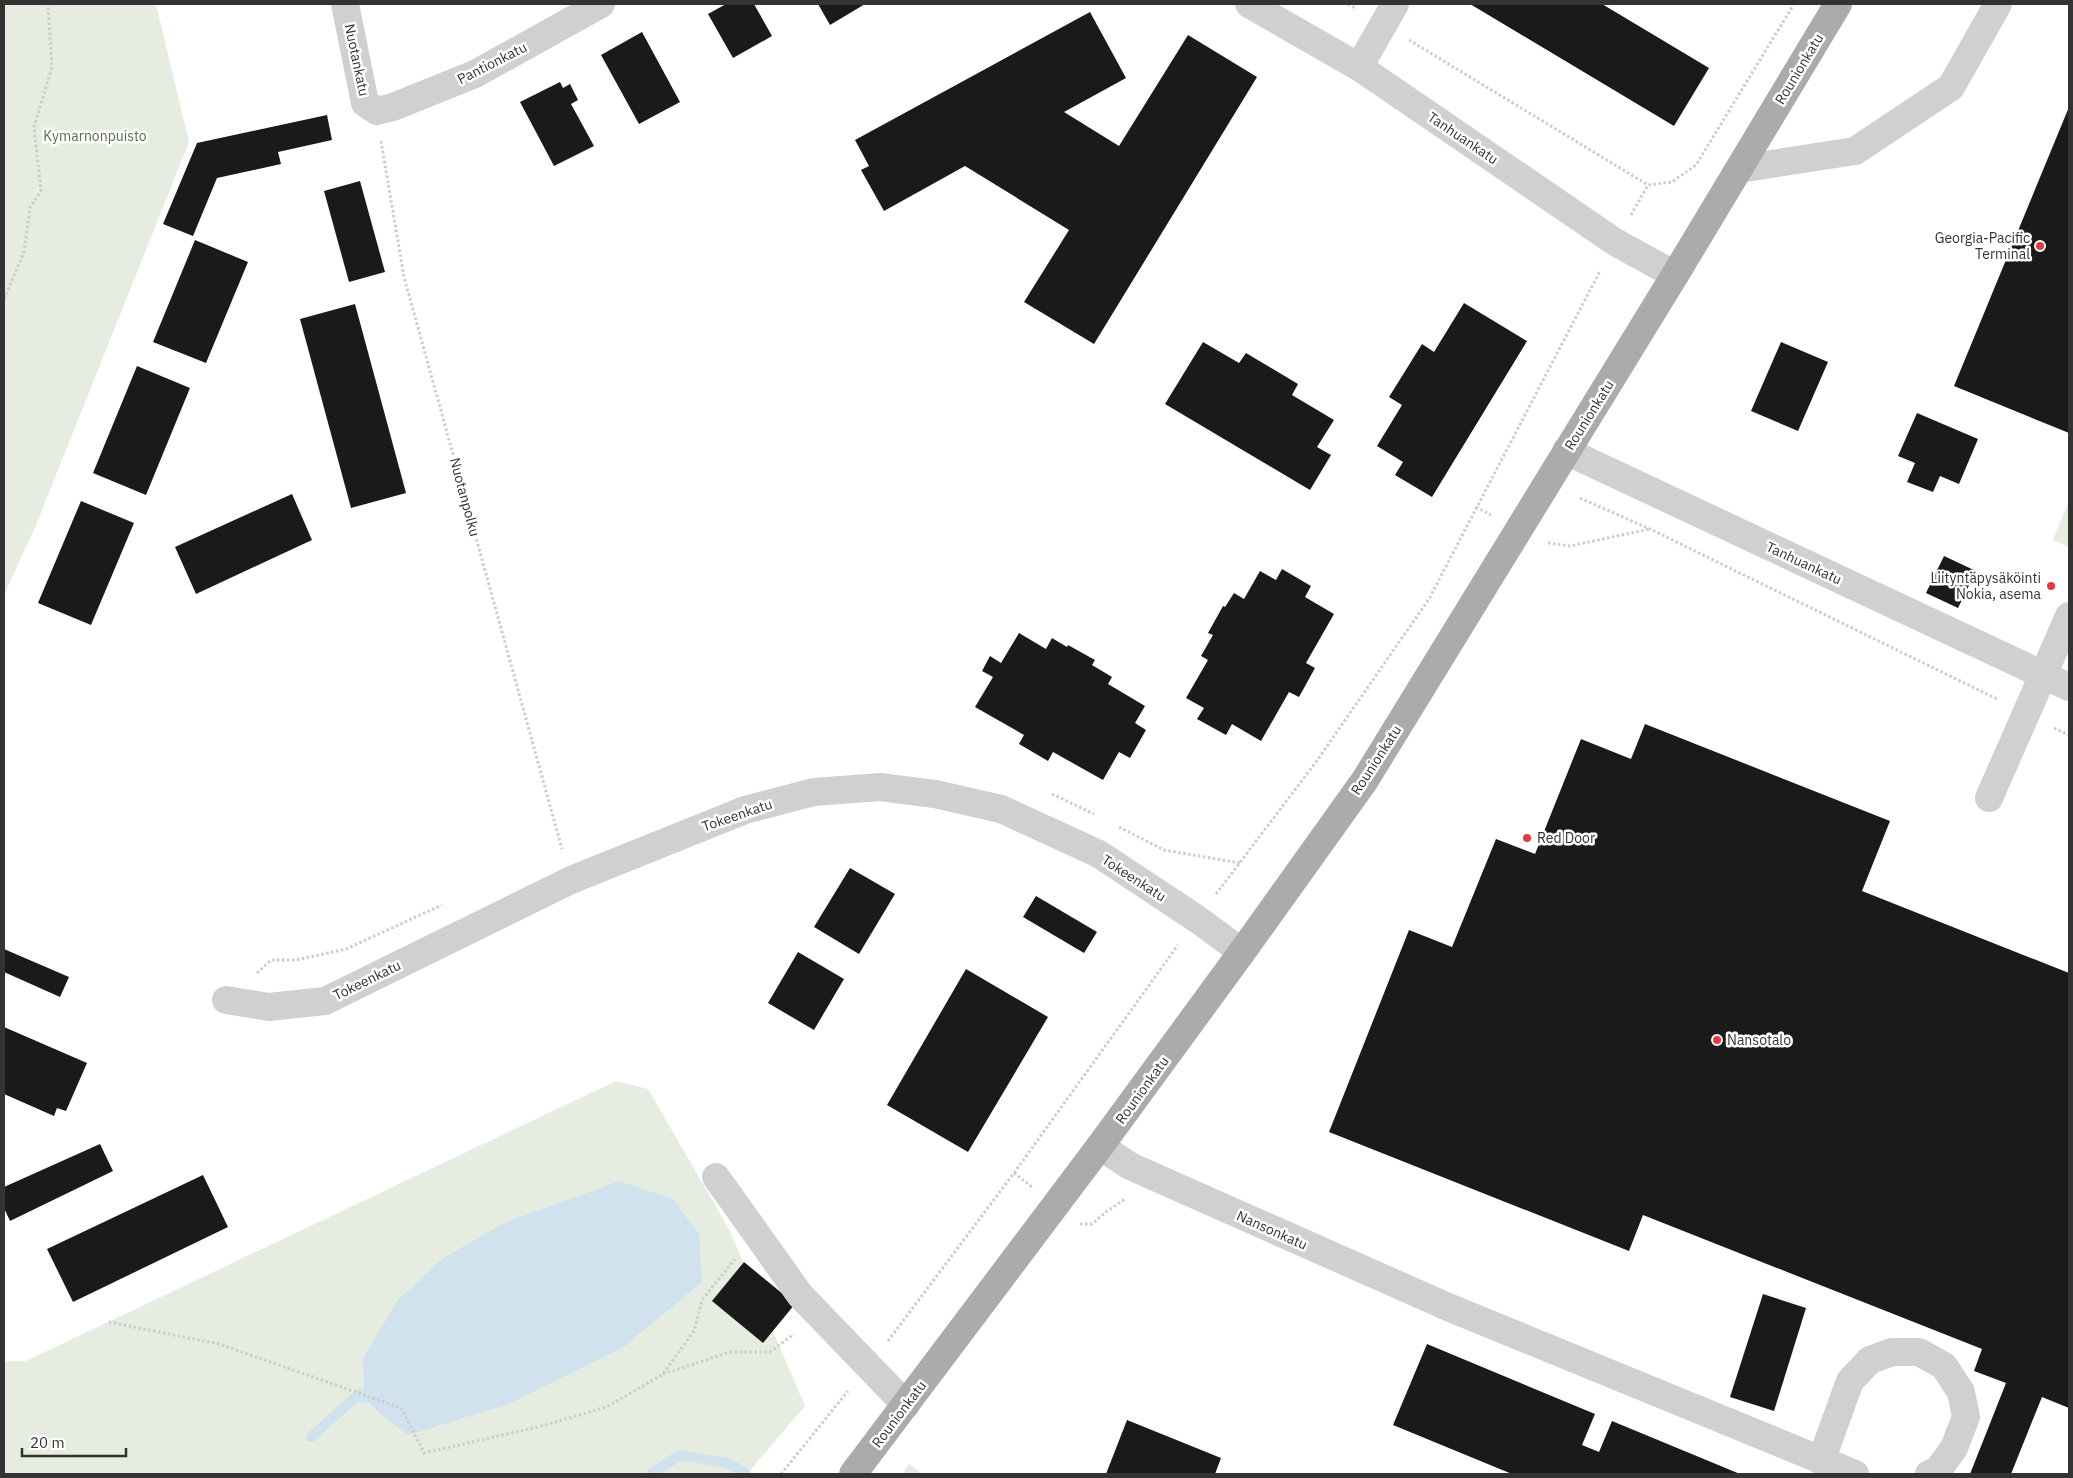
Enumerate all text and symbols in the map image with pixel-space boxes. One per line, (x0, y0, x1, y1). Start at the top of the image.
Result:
street label: Nuotankatu (341, 22, 373, 98)
street label: Rounionkatu (1771, 30, 1827, 108)
street label: Pantionkatu (454, 38, 530, 88)
street label: Tanhuankatu (1424, 108, 1502, 168)
park label: Kymarnonpuisto (43, 127, 147, 145)
place label: Georgia-Pacific Terminal (1935, 229, 2030, 263)
marker: Georgia-Pacific Terminal (2034, 240, 2046, 252)
street label: Rounionkatu (1560, 377, 1618, 453)
street label: Nuotanpolku (446, 456, 484, 538)
street label: Tanhuankatu (1763, 538, 1845, 588)
place label: Liityntäpysäköinti Nokia, asema (1931, 569, 2042, 603)
marker: Liityntäpysäköinti Nokia, asema (2045, 580, 2057, 592)
street label: Rounionkatu (1347, 722, 1405, 798)
street label: Tokeenkatu (700, 795, 774, 835)
place label: Red Door (1537, 829, 1595, 847)
marker: Red Door (1521, 832, 1533, 844)
street label: Tokeenkatu (1098, 851, 1170, 905)
street label: Tokeenkatu (330, 956, 404, 1004)
place label: Nansotalo (1727, 1031, 1791, 1049)
marker: Nansotalo (1711, 1034, 1723, 1046)
street label: Rounionkatu (1111, 1053, 1173, 1127)
street label: Nansonkatu (1234, 1206, 1310, 1254)
street label: Rounionkatu (868, 1377, 930, 1451)
scale bar (22, 1426, 126, 1458)
text: 20 m (30, 1433, 65, 1452)

